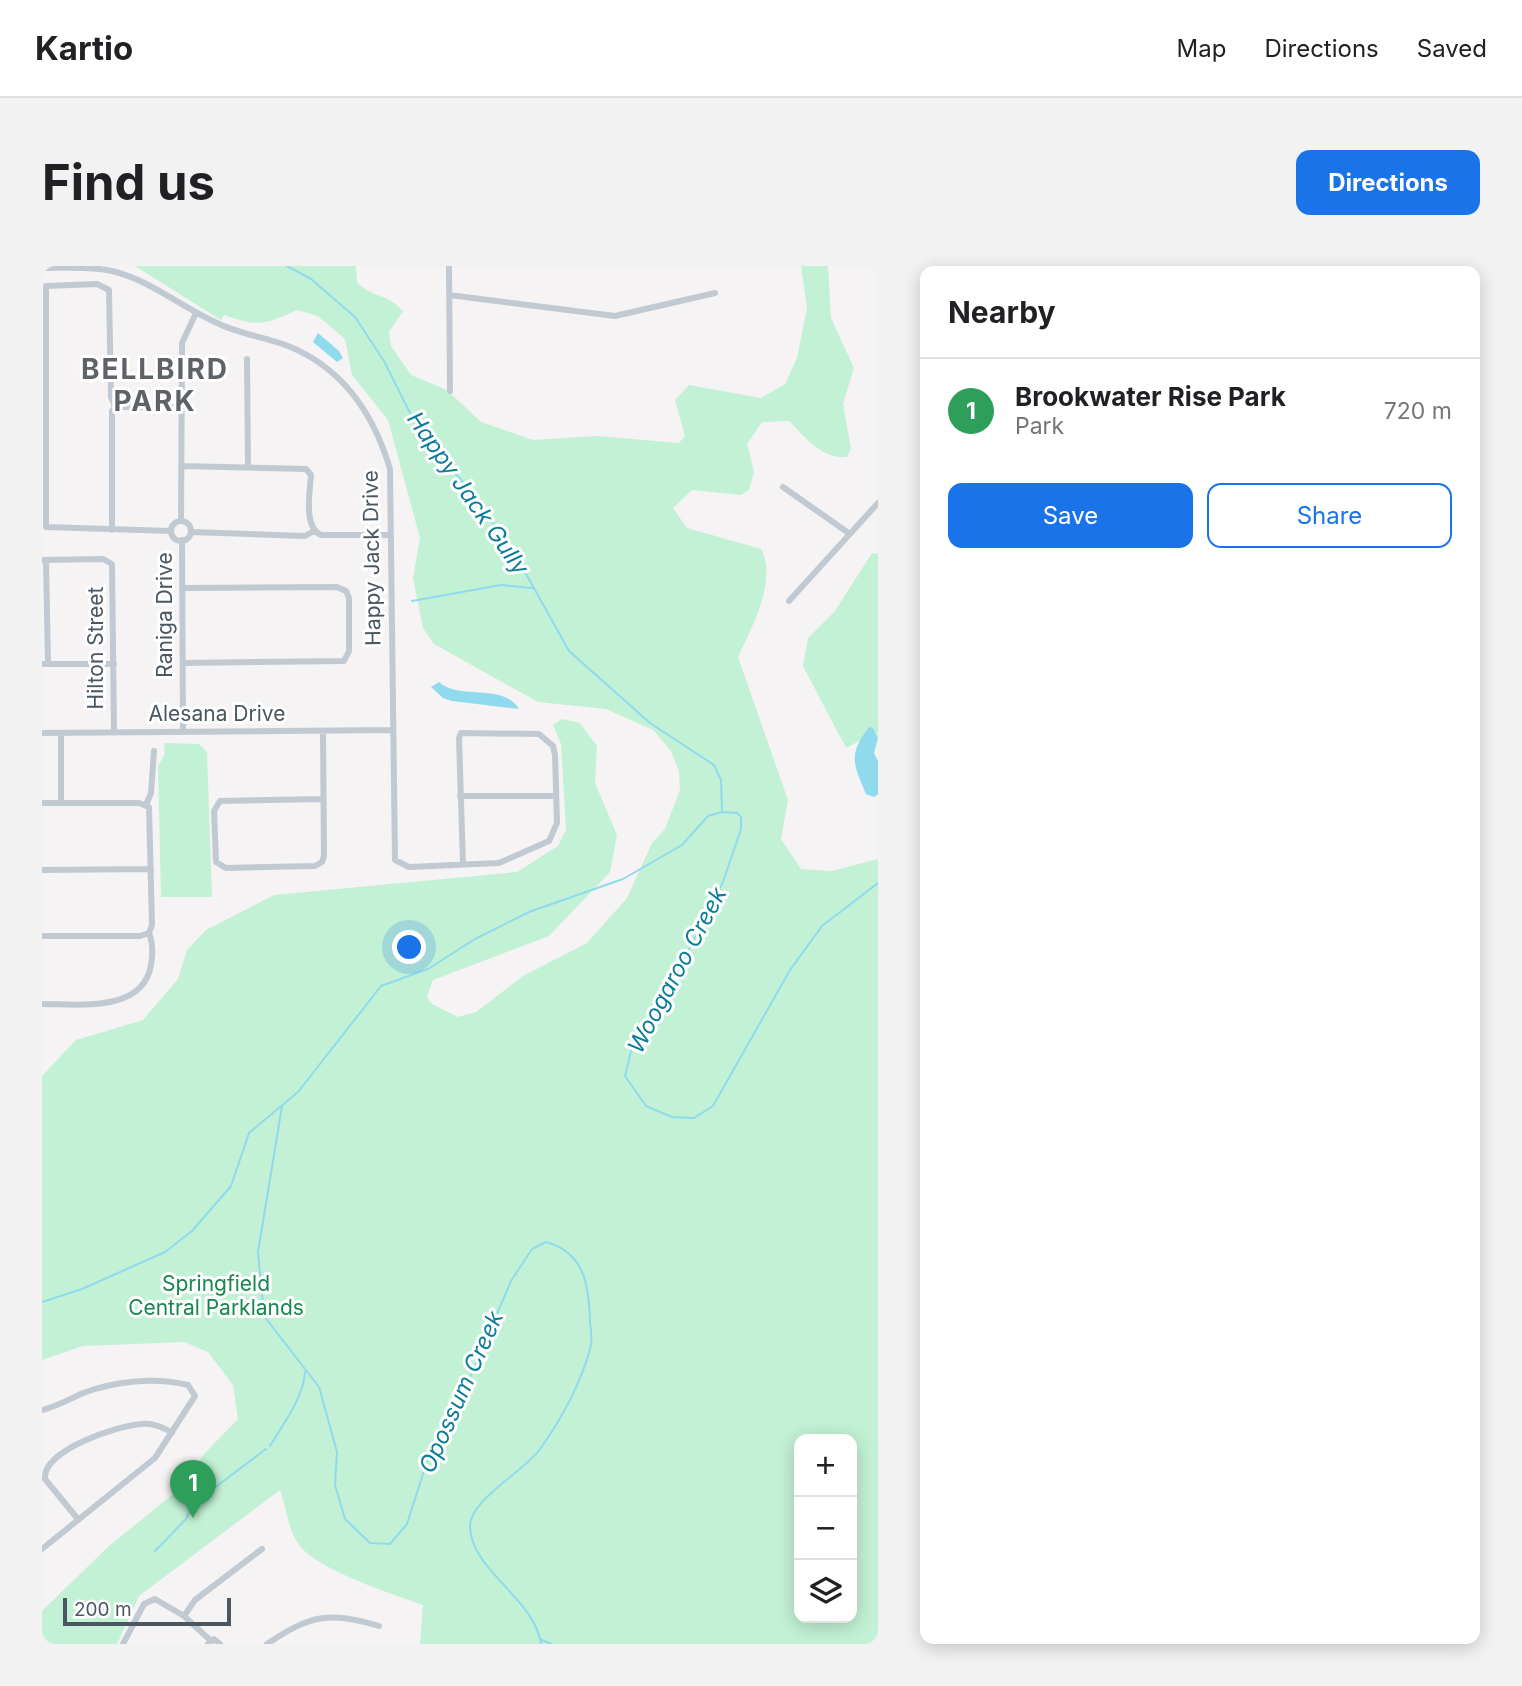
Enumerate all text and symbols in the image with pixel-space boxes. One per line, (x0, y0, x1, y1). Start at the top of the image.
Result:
text: Kartio (35, 28, 133, 68)
text: Map (1177, 34, 1226, 63)
text: Directions (1264, 34, 1379, 63)
text: Saved (1417, 34, 1487, 63)
button: Directions (1296, 150, 1480, 215)
text: Find us (42, 153, 215, 212)
text: Nearby (948, 294, 1056, 330)
district label: BELLBIRD PARK (81, 352, 229, 418)
text: Brookwater Rise Park (1015, 381, 1286, 412)
text: 1 (966, 397, 976, 425)
text: 720 m (1384, 397, 1452, 425)
water label: Happy Jack Gully (401, 406, 535, 581)
text: Park (1015, 412, 1064, 440)
street label: Happy Jack Drive (357, 470, 386, 646)
button: Save (948, 483, 1193, 548)
button: Share (1207, 483, 1452, 548)
street label: Raniga Drive (152, 552, 177, 678)
street label: Hilton Street (83, 586, 108, 709)
street label: Alesana Drive (149, 701, 285, 726)
water label: Woogaroo Creek (621, 882, 733, 1058)
your location (392, 930, 426, 964)
park label: Springfield Central Parklands (128, 1271, 304, 1320)
water label: Opossum Creek (413, 1306, 509, 1477)
map controls (794, 1434, 857, 1623)
button: + (794, 1434, 857, 1497)
pin: 1 (170, 1460, 216, 1518)
button: − (794, 1497, 857, 1560)
button: layers (794, 1560, 857, 1623)
scale bar (63, 1595, 231, 1627)
text: 200 m (74, 1598, 132, 1621)

